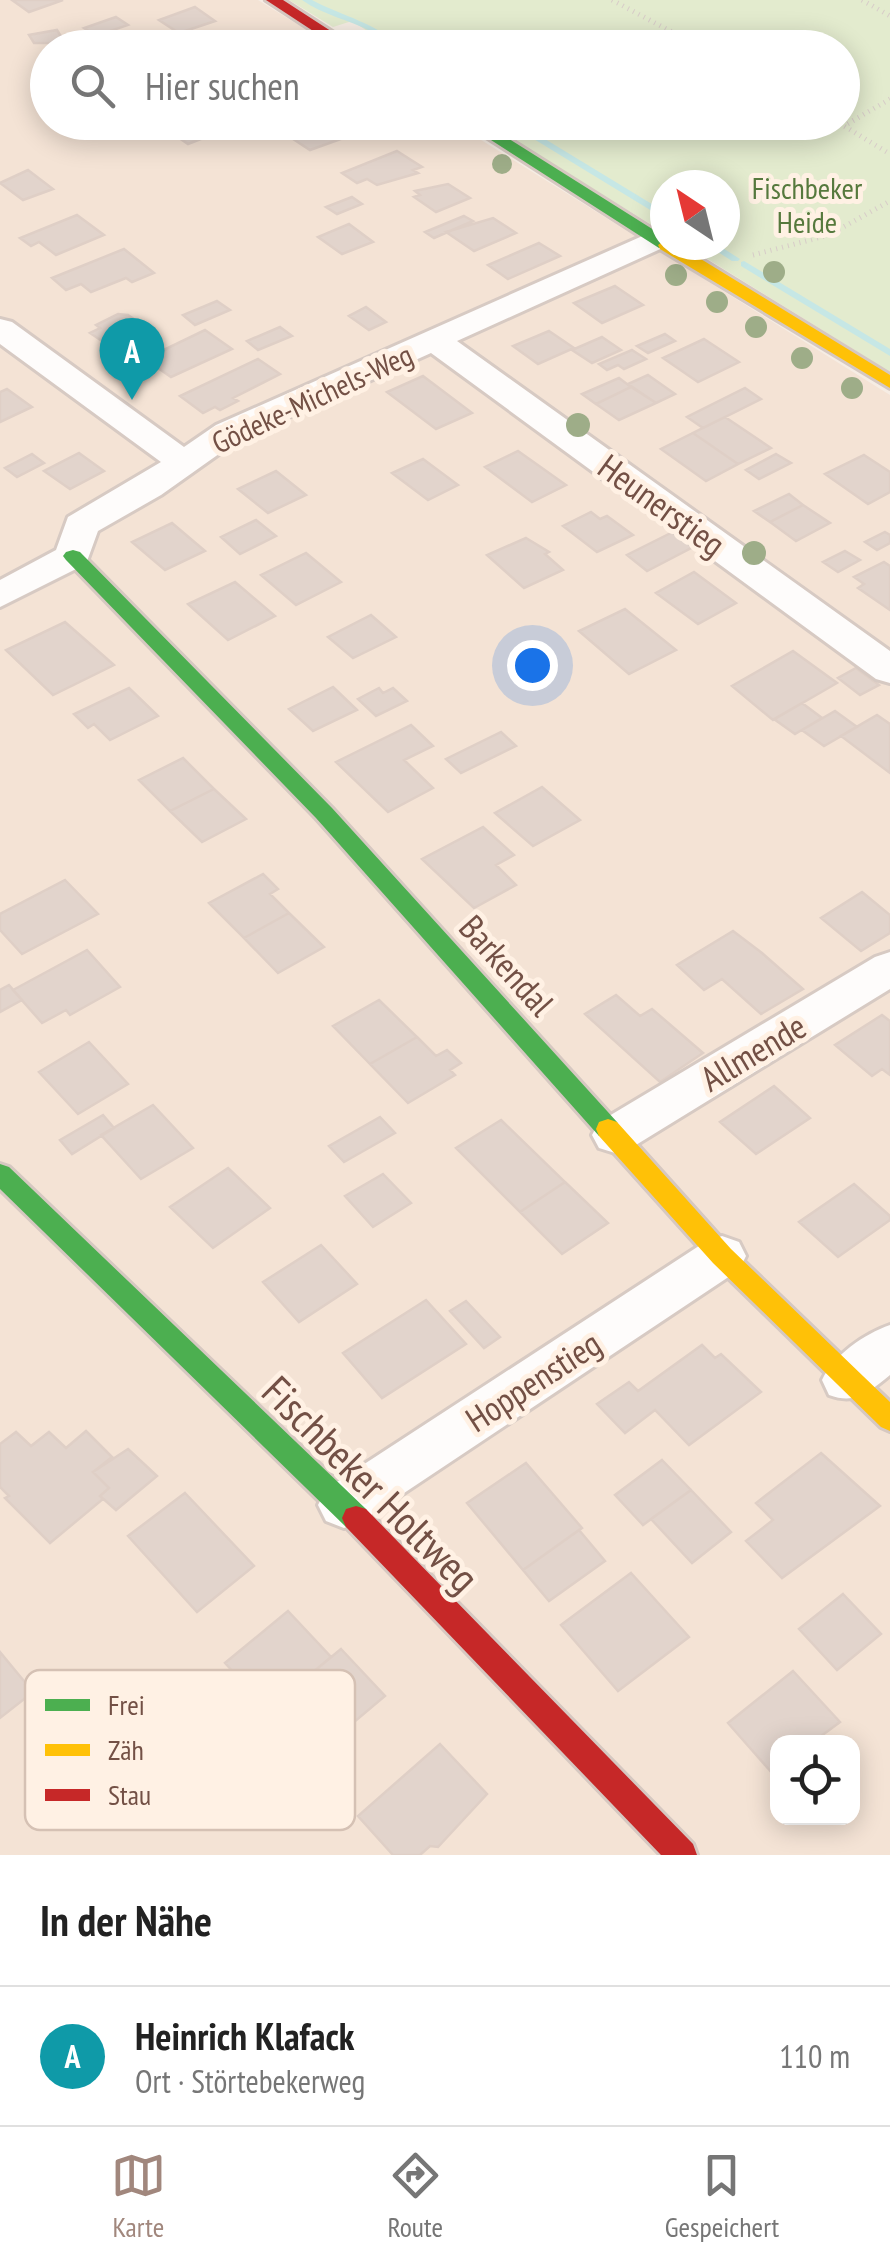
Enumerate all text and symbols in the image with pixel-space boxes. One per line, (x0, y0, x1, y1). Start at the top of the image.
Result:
search box (30, 30, 860, 140)
icon: search (65, 58, 120, 113)
text: Hier suchen (145, 61, 300, 110)
park label: Fischbeker Heide (752, 168, 863, 241)
north arrow (650, 170, 740, 260)
pin: A (100, 318, 164, 400)
street label: Gödeke-Michels-Weg (205, 334, 419, 462)
street label: Heunerstieg (589, 443, 735, 567)
your location (507, 640, 558, 691)
street label: Barkendal (450, 905, 564, 1025)
street label: Allmende (692, 1003, 814, 1101)
street label: Hoppenstieg (457, 1320, 609, 1442)
street label: Fischbeker Holtweg (251, 1364, 491, 1604)
legend (25, 1670, 355, 1830)
text: Frei (108, 1686, 145, 1723)
text: Zäh (108, 1731, 144, 1768)
map controls (770, 1735, 860, 1825)
button: locate (770, 1735, 860, 1825)
text: Stau (108, 1776, 151, 1813)
text: In der Nähe (40, 1893, 212, 1948)
text: Heinrich Klafack (135, 2011, 354, 2060)
text: A (64, 2035, 81, 2077)
text: 110 m (779, 2035, 850, 2077)
text: Ort · Störtebekerweg (135, 2060, 365, 2102)
tab: Karte (111, 2148, 166, 2245)
tab: Route (387, 2148, 443, 2245)
tab: Gespeichert (665, 2148, 779, 2245)

